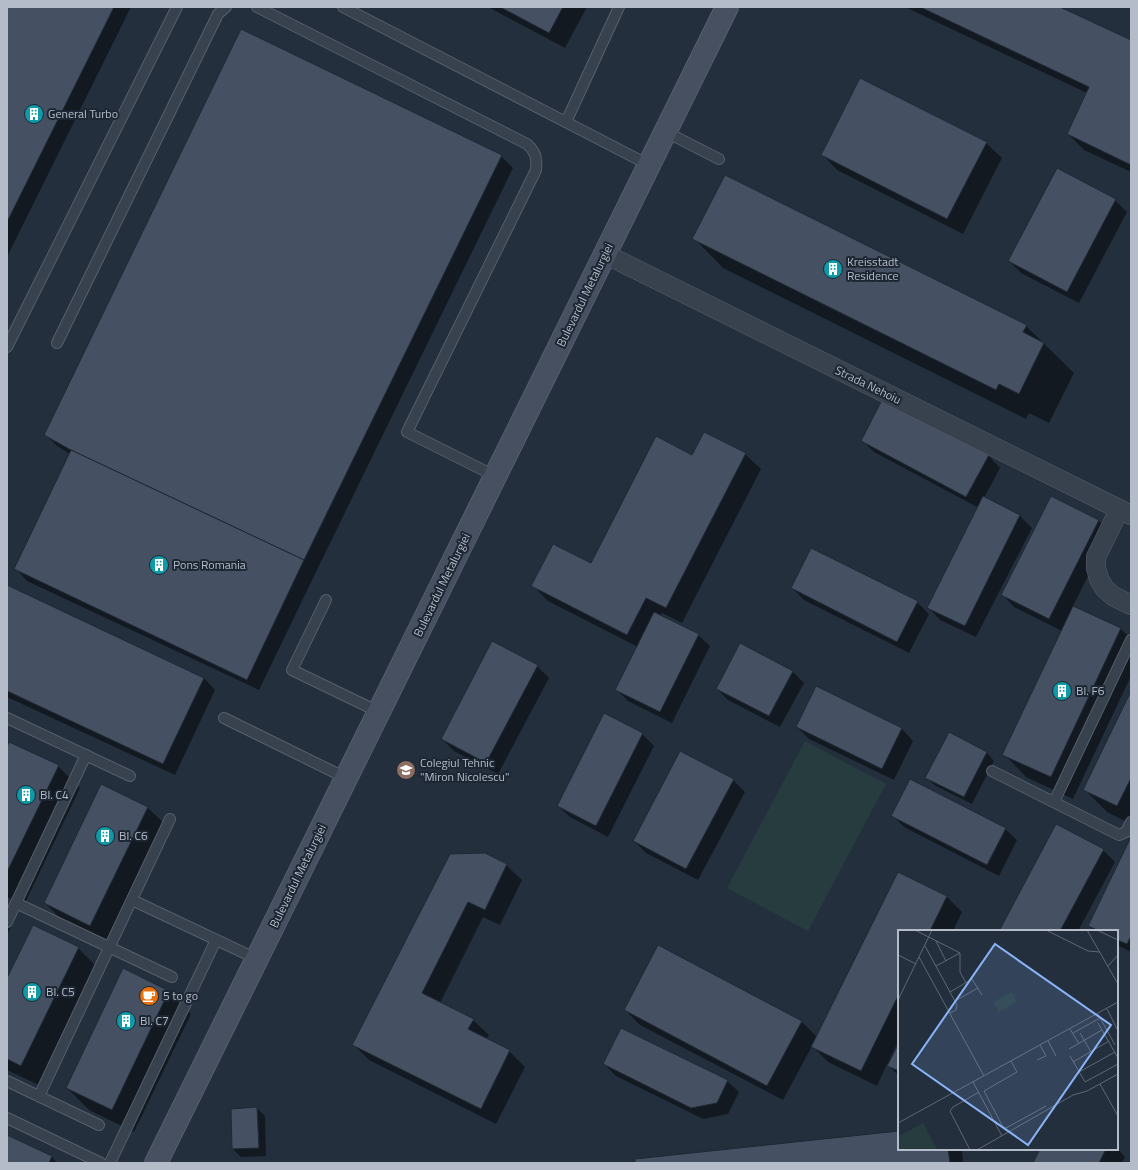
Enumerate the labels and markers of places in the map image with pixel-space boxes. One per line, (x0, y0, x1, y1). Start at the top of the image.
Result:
building icon: General Turbo (23, 103, 45, 125)
place label: General Turbo (48, 104, 118, 123)
place label: Kreisstadt Residence (847, 252, 899, 285)
building icon: Kreisstadt Residence (822, 258, 844, 280)
building icon: Pons Romania (148, 554, 170, 576)
place label: Pons Romania (173, 555, 246, 574)
building icon: Bl. F6 (1051, 680, 1073, 702)
place label: Bl. F6 (1076, 681, 1105, 700)
place label: Colegiul Tehnic "Miron Nicolescu" (420, 753, 509, 786)
school or university icon: Colegiul Tehnic "Miron Nicolescu" (395, 759, 417, 781)
building icon: Bl. C4 (15, 784, 37, 806)
place label: Bl. C4 (40, 785, 69, 804)
building icon: Bl. C6 (94, 825, 116, 847)
place label: Bl. C6 (119, 826, 148, 845)
building icon: Bl. C5 (21, 981, 43, 1003)
place label: Bl. C5 (46, 982, 75, 1001)
cafe icon: 5 to go (138, 985, 160, 1007)
place label: 5 to go (163, 986, 198, 1005)
building icon: Bl. C7 (115, 1010, 137, 1032)
place label: Bl. C7 (140, 1011, 169, 1030)

